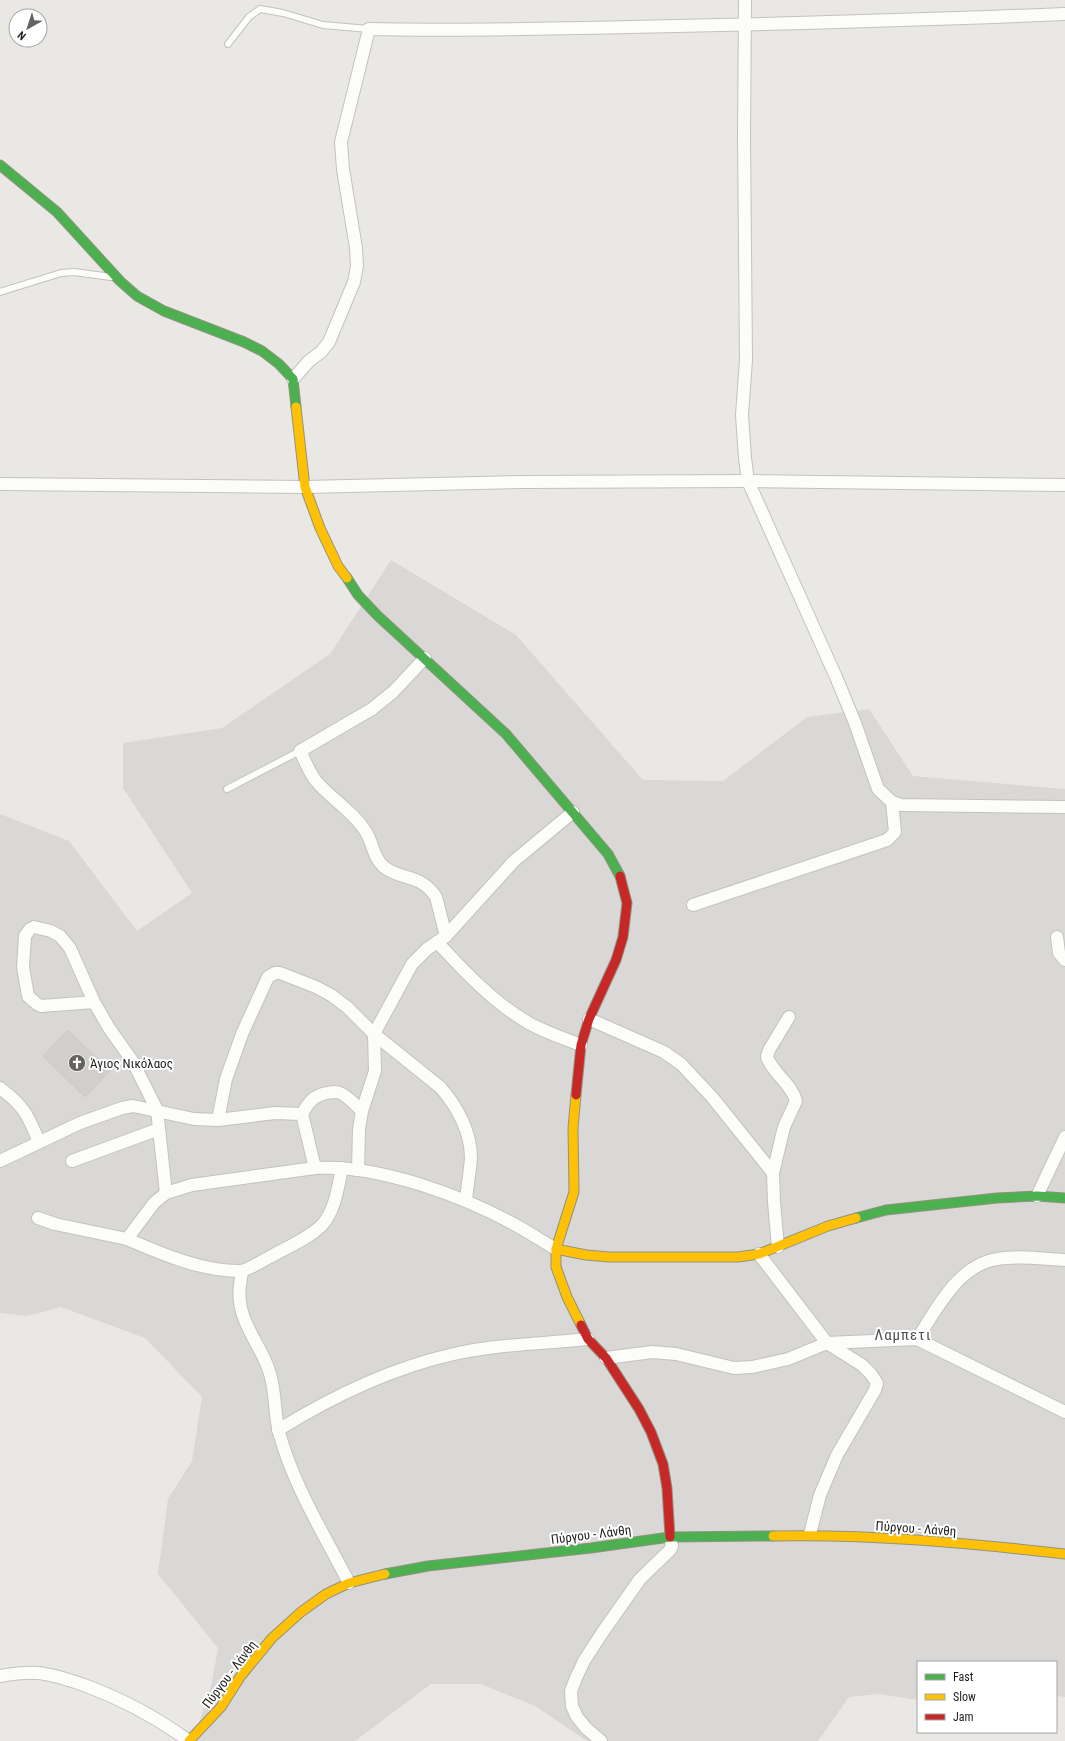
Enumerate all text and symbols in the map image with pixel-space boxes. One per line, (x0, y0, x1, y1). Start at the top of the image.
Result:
north arrow (8, 8, 48, 48)
text: N (15, 28, 29, 43)
church icon: Άγιος Νικόλαος (67, 1053, 87, 1073)
place label: Άγιος Νικόλαος (90, 1056, 173, 1071)
district label: Λαμπετι (875, 1326, 931, 1344)
street label: Πύργου - Λάνθη (875, 1518, 957, 1539)
street label: Πύργου - Λάνθη (550, 1522, 632, 1547)
street label: Πύργου - Λάνθη (199, 1638, 260, 1711)
legend (917, 1661, 1057, 1733)
text: Fast (953, 1670, 974, 1684)
text: Slow (953, 1690, 976, 1704)
text: Jam (953, 1710, 974, 1724)

